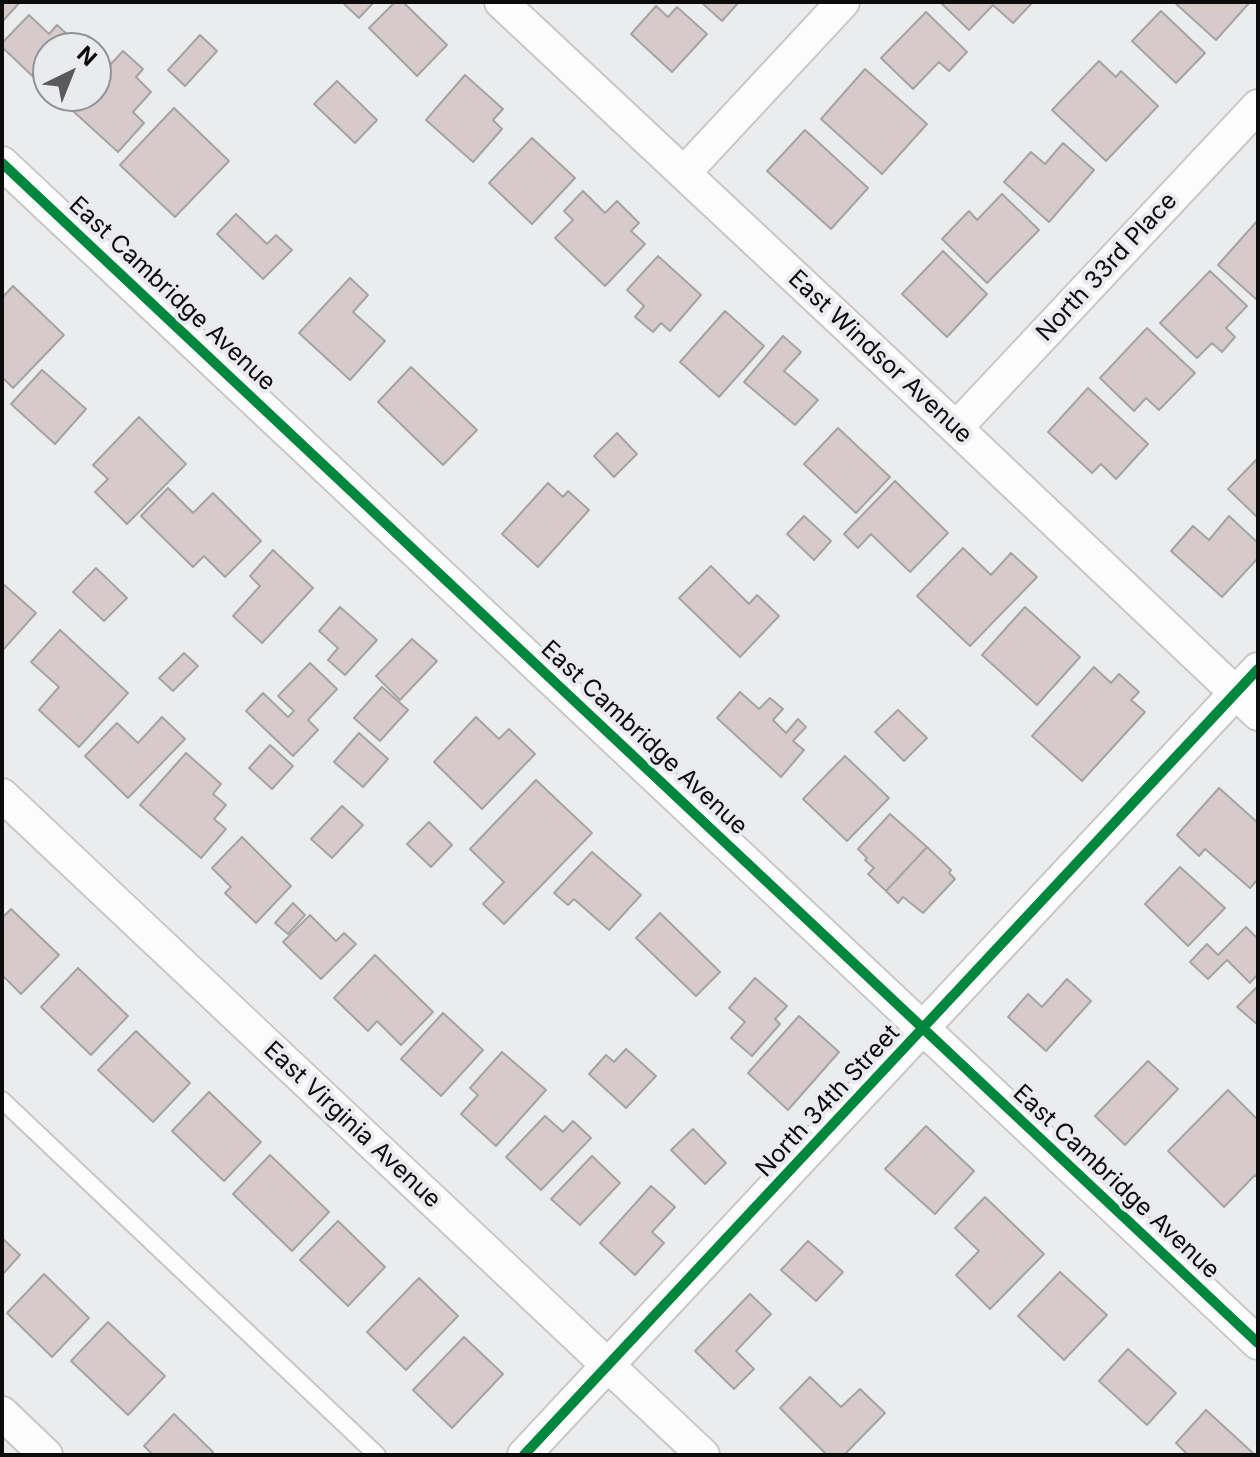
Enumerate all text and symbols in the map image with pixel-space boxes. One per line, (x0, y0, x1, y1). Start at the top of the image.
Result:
north arrow (32, 32, 112, 112)
text: N (72, 41, 102, 71)
street label: North 33rd Place (1031, 187, 1183, 347)
street label: East Cambridge Avenue (63, 191, 281, 397)
street label: East Windsor Avenue (782, 264, 978, 450)
street label: East Cambridge Avenue (535, 635, 753, 841)
street label: North 34th Street (750, 1019, 906, 1183)
street label: East Virginia Avenue (258, 1036, 446, 1214)
street label: East Cambridge Avenue (1007, 1079, 1225, 1285)

